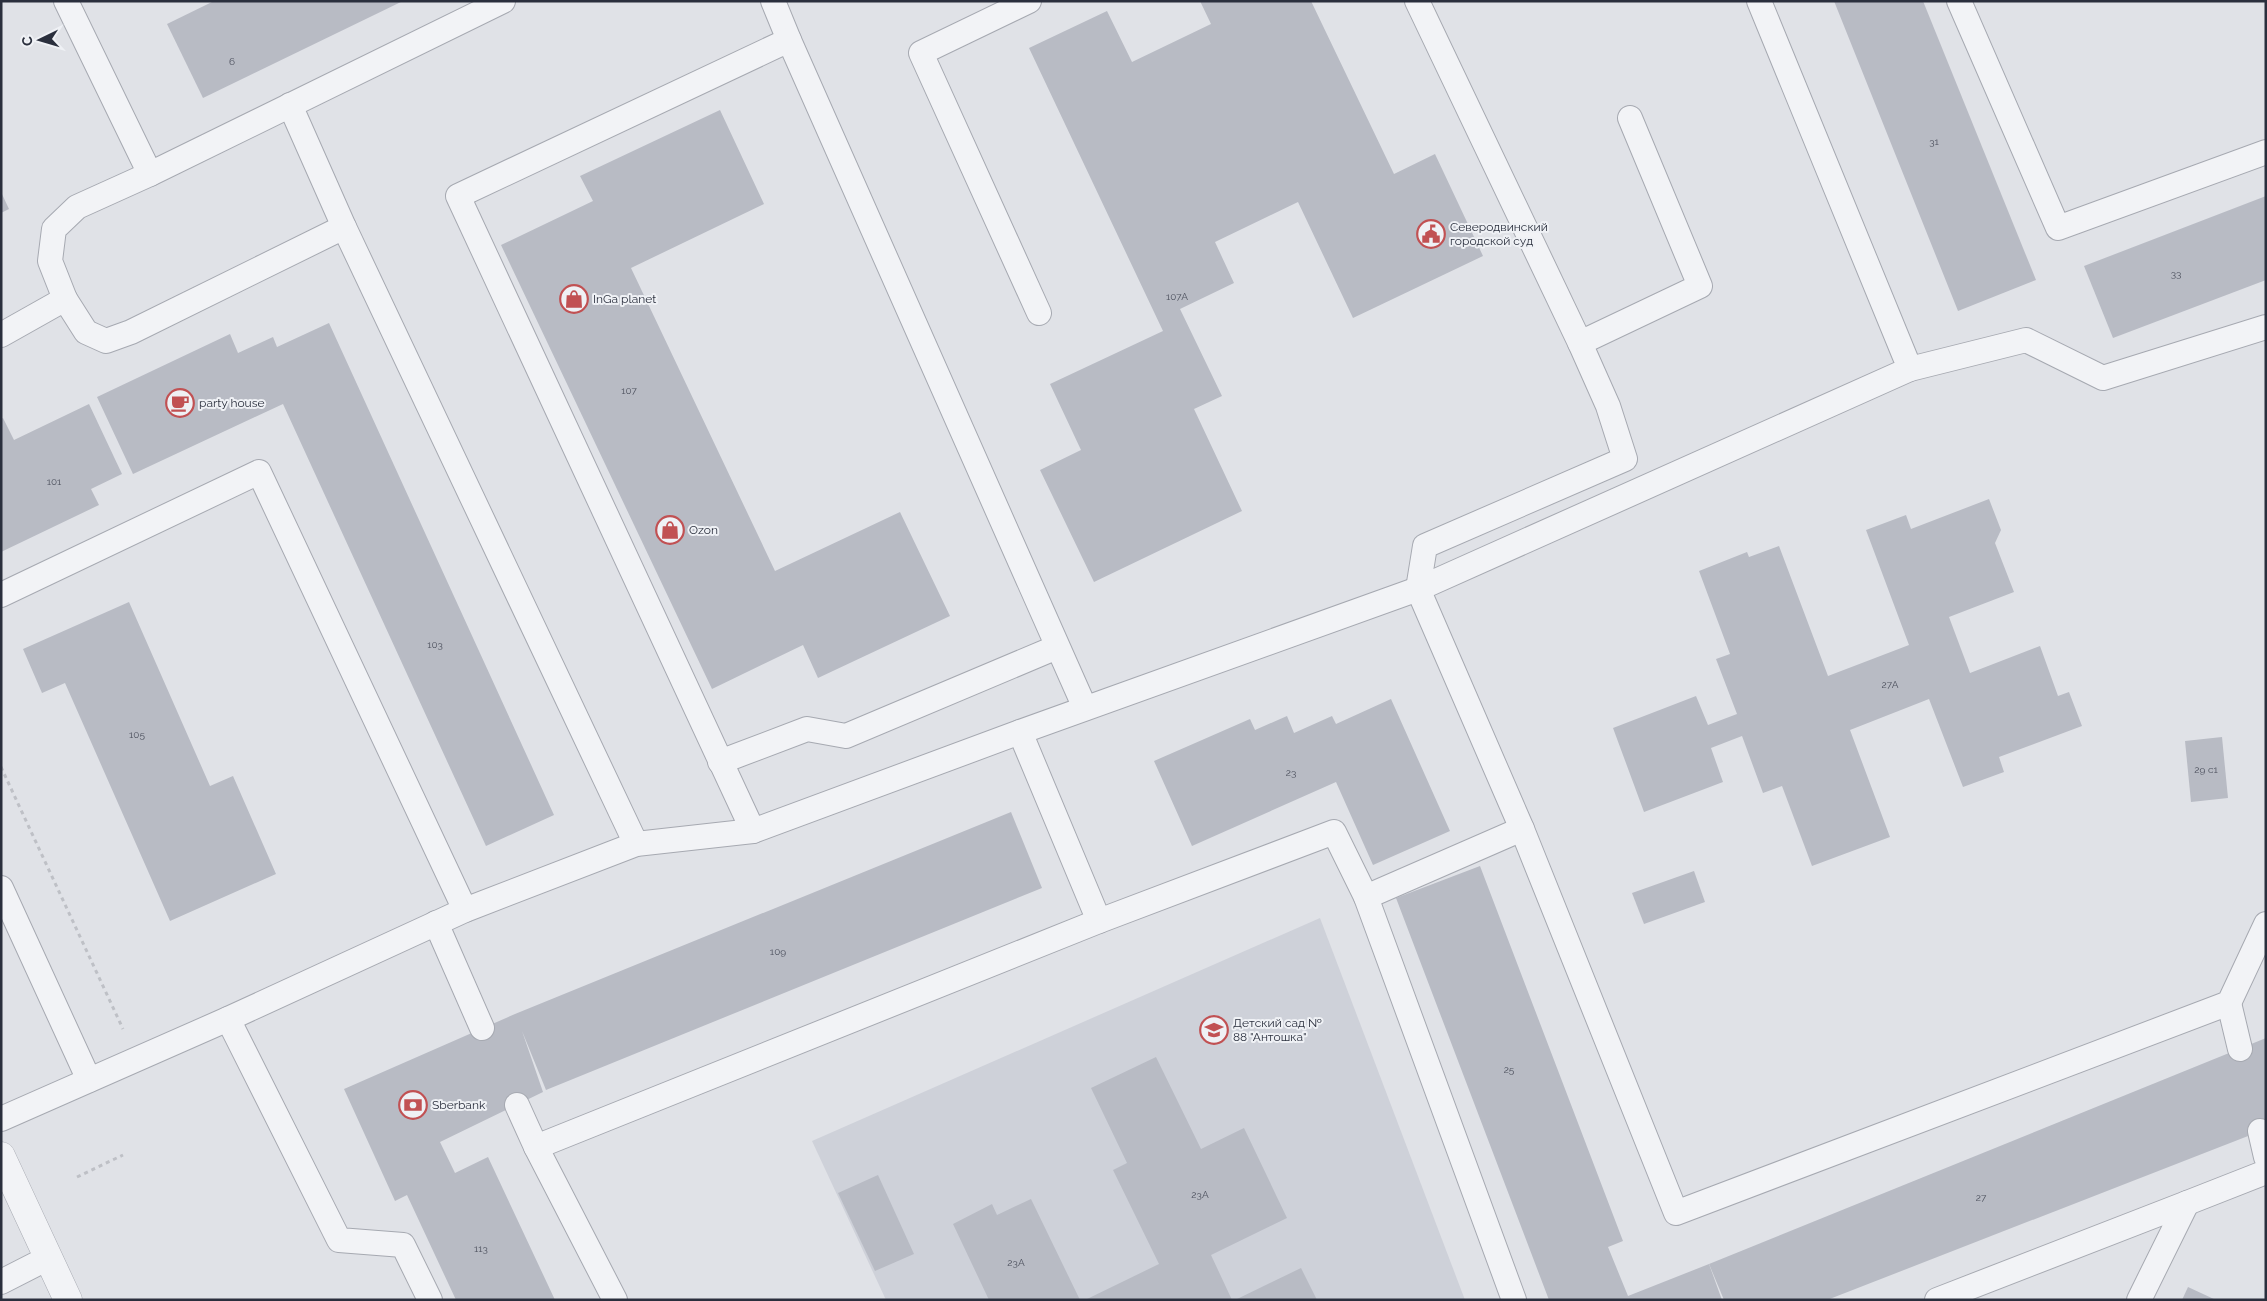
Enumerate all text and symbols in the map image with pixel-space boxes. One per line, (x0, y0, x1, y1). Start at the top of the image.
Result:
north arrow (15, 15, 65, 65)
text: С (19, 35, 35, 47)
house number: 6 (229, 56, 235, 67)
house number: 31 (1929, 136, 1940, 147)
public building icon: Северодвинский городской суд (1416, 219, 1446, 249)
place label: Северодвинский городской суд (1450, 220, 1548, 248)
house number: 33 (2171, 268, 2181, 279)
shop icon: InGa planet (559, 284, 589, 314)
house number: 107А (1166, 291, 1188, 302)
place label: InGa planet (593, 292, 656, 306)
house number: 107 (621, 385, 637, 396)
cafe icon: party house (165, 388, 195, 418)
place label: party house (199, 396, 265, 410)
house number: 101 (47, 476, 62, 487)
shop icon: Ozon (655, 515, 685, 545)
place label: Ozon (689, 523, 718, 537)
house number: 103 (427, 639, 443, 650)
house number: 27А (1882, 679, 1899, 690)
house number: 105 (129, 729, 145, 740)
house number: 29 с1 (2194, 764, 2218, 775)
house number: 23 (1286, 767, 1296, 778)
house number: 109 (770, 946, 786, 957)
school or university icon: Детский сад № 88 "Антошка" (1199, 1015, 1229, 1045)
place label: Детский сад № 88 "Антошка" (1233, 1016, 1322, 1044)
house number: 25 (1504, 1064, 1515, 1075)
bank icon: Sberbank (398, 1090, 428, 1120)
place label: Sberbank (432, 1098, 486, 1112)
house number: 23А (1191, 1189, 1209, 1200)
house number: 27 (1976, 1192, 1987, 1203)
house number: 113 (474, 1243, 488, 1254)
house number: 23А (1007, 1257, 1025, 1268)

